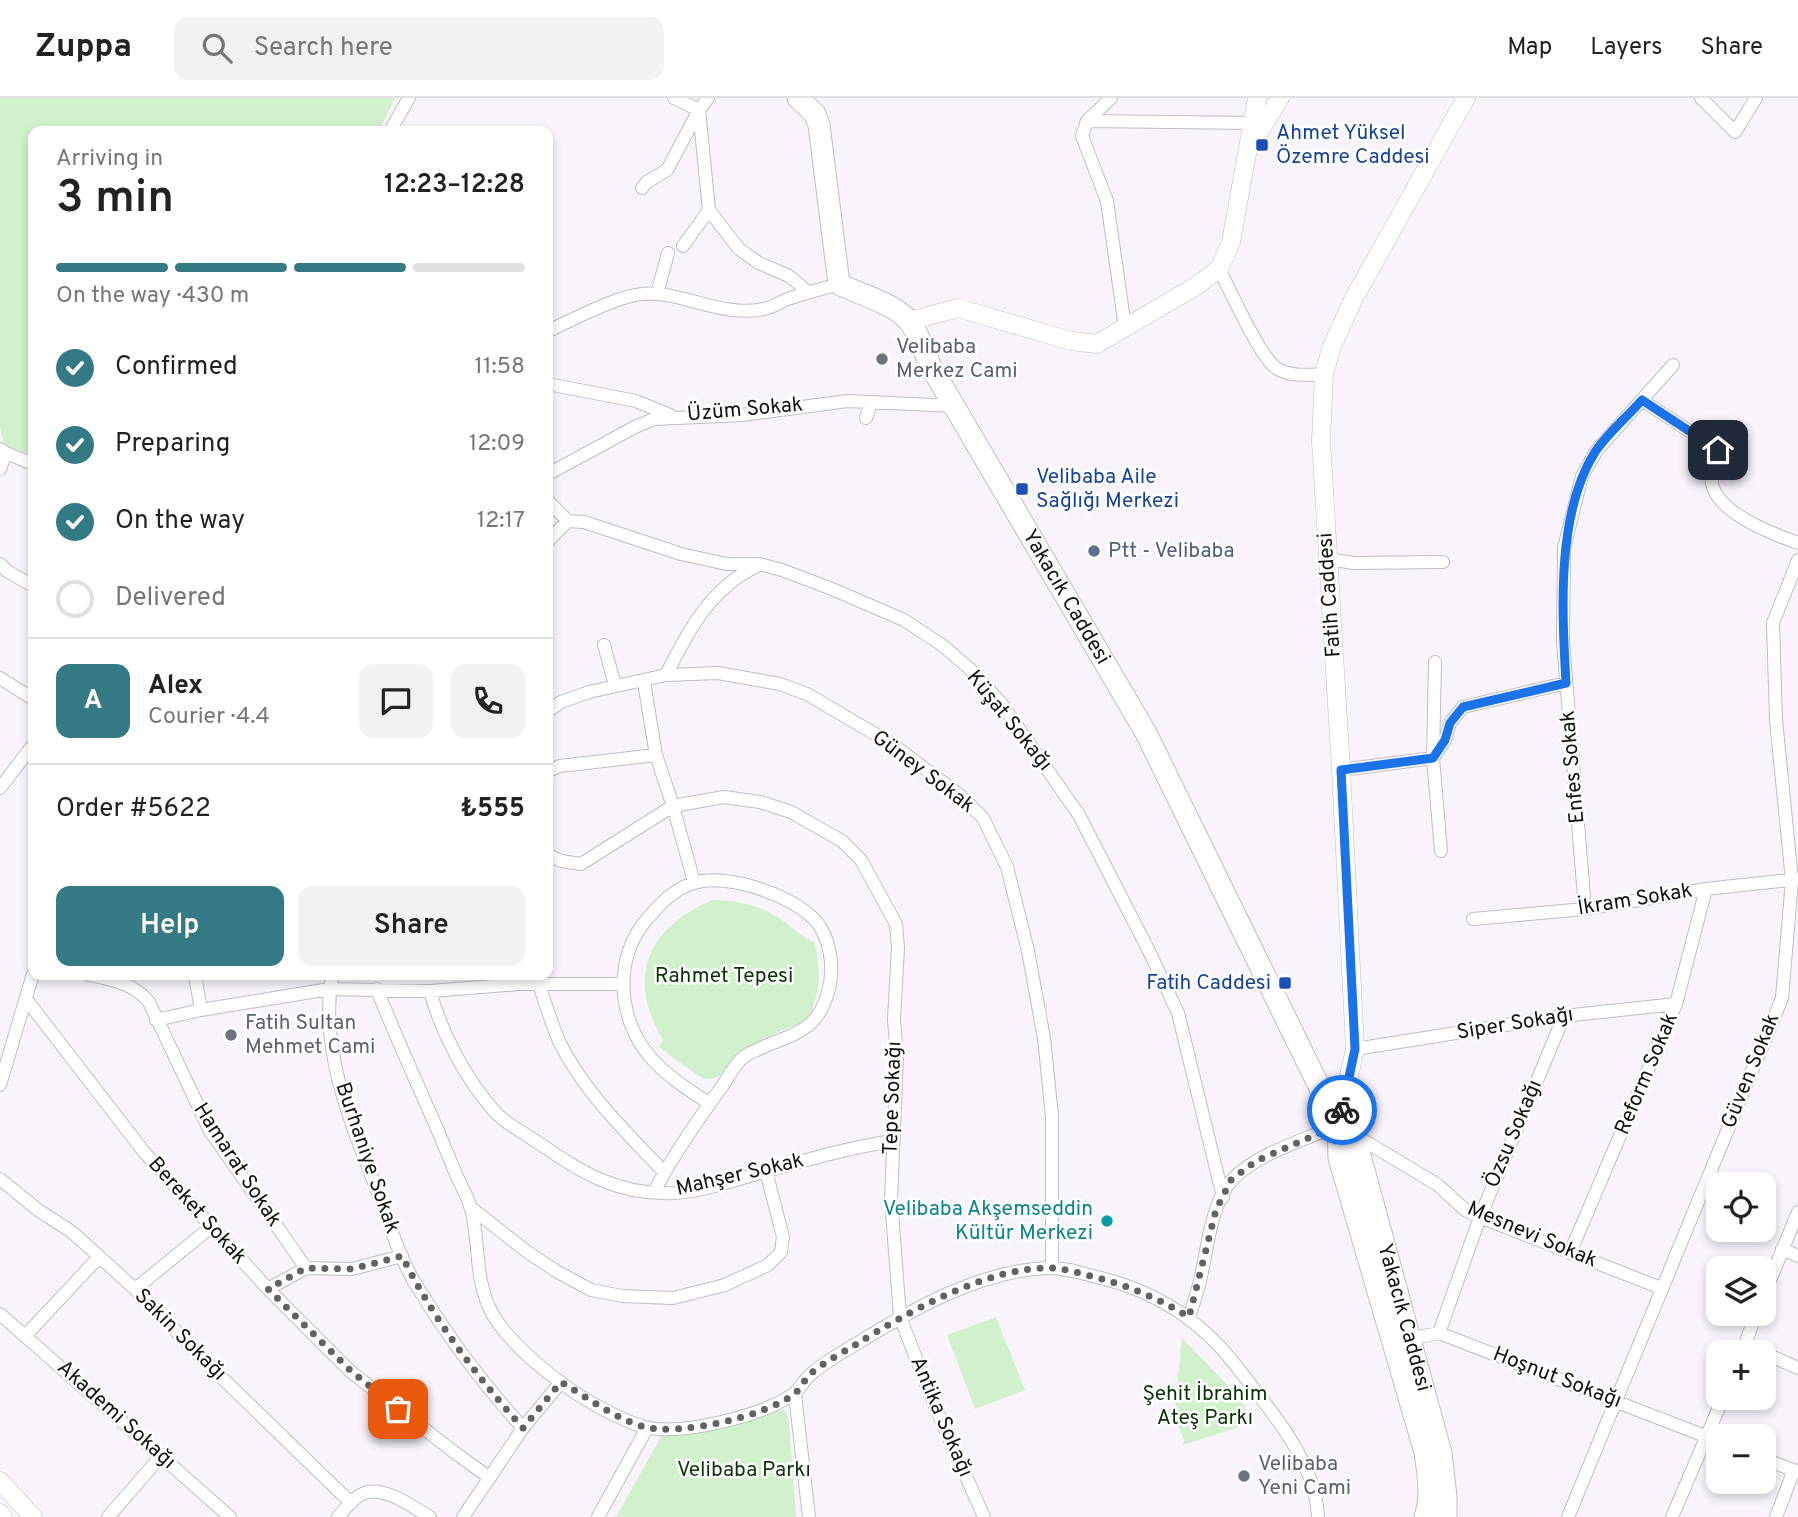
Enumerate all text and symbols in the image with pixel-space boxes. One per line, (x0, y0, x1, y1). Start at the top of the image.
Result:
search box (174, 17, 664, 80)
text: Zuppa (35, 27, 132, 69)
icon: search (198, 29, 236, 67)
text: Search here (254, 32, 393, 65)
text: Map (1507, 33, 1552, 63)
text: Layers (1590, 33, 1662, 63)
text: Share (1700, 33, 1763, 63)
place label: Ahmet Yüksel Özemre Caddesi (1276, 120, 1430, 171)
marker: Ahmet Yüksel Özemre Caddesi (1254, 137, 1270, 153)
text: Arriving in (56, 145, 163, 174)
text: 12:23–12:28 (384, 169, 525, 202)
text: 3 min (56, 170, 174, 229)
text: On the way · 430 m (56, 282, 249, 311)
place label: Velibaba Merkez Cami (896, 334, 1018, 385)
icon: check (56, 349, 94, 387)
text: Confirmed (115, 351, 238, 384)
marker: Velibaba Merkez Cami (874, 351, 890, 367)
text: 11:58 (474, 353, 525, 382)
street label: Üzüm Sokak (686, 391, 804, 429)
pin (1688, 420, 1748, 480)
icon: check (56, 426, 94, 464)
text: Preparing (115, 428, 230, 461)
text: 12:09 (469, 430, 525, 459)
icon: home (1699, 431, 1737, 469)
place label: Velibaba Aile Sağlığı Merkezi (1036, 464, 1179, 515)
marker: Velibaba Aile Sağlığı Merkezi (1014, 481, 1030, 497)
icon: check (56, 503, 94, 541)
text: On the way (115, 505, 245, 538)
text: 12:17 (477, 507, 525, 536)
street label: Yakacık Caddesi (1016, 525, 1116, 669)
street label: Fatih Caddesi (1312, 532, 1348, 658)
place label: Ptt - Velibaba (1108, 538, 1235, 565)
marker: Ptt - Velibaba (1086, 543, 1102, 559)
text: Delivered (115, 582, 226, 615)
button: chat (359, 664, 433, 738)
button: phone (451, 664, 525, 738)
street label: Küşat Sokağı (960, 665, 1058, 777)
text: Alex (148, 670, 203, 703)
text: A (84, 685, 102, 718)
text: Courier · 4.4 (148, 703, 270, 732)
street label: Enfes Sokak (1555, 709, 1591, 825)
street label: Güney Sokak (866, 724, 980, 820)
text: Order #5622 (56, 793, 211, 826)
text: ₺555 (460, 793, 525, 826)
street label: İkram Sokak (1576, 878, 1694, 922)
button: Help (56, 886, 284, 966)
button: Share (298, 886, 525, 966)
park label: Rahmet Tepesi (655, 963, 793, 990)
place label: Fati̇h Caddesi̇ (1146, 970, 1271, 997)
marker: Fati̇h Caddesi̇ (1277, 975, 1293, 991)
street label: Siper Sokağı (1455, 1001, 1575, 1047)
street label: Reform Sokak (1609, 1009, 1685, 1139)
street label: Güven Sokak (1716, 1009, 1786, 1133)
place label: Fatih Sultan Mehmet Cami (245, 1010, 375, 1061)
marker: Fatih Sultan Mehmet Cami (223, 1027, 239, 1043)
street label: Tepe Sokağı (878, 1041, 908, 1155)
courier (1307, 1075, 1377, 1145)
street label: Özsu Sokağı (1479, 1076, 1549, 1192)
street label: Burhaniye Sokak (328, 1079, 406, 1237)
icon: bike (1323, 1091, 1361, 1129)
street label: Hamarat Sokak (187, 1098, 287, 1232)
street label: Mahşer Sokak (674, 1147, 806, 1203)
street label: Bereket Sokak (142, 1152, 252, 1270)
map controls (1706, 1172, 1776, 1494)
button: locate (1706, 1172, 1776, 1242)
street label: Mesnevi Sokak (1463, 1195, 1601, 1275)
place label: Velibaba Akşemseddin Kültür Merkezi (883, 1196, 1093, 1247)
marker: Velibaba Akşemseddin Kültür Merkezi (1099, 1213, 1115, 1229)
street label: Yakacık Caddesi (1371, 1241, 1437, 1394)
button: layers (1706, 1256, 1776, 1326)
street label: Sakin Sokağı (128, 1283, 232, 1387)
button: + (1706, 1340, 1776, 1410)
street label: Hoşnut Sokağı (1489, 1341, 1625, 1415)
street label: Antika Sokağı (903, 1353, 979, 1481)
street label: Akademi Sokağı (51, 1355, 181, 1475)
pin (368, 1379, 428, 1439)
park label: Şehit İbrahim Ateş Parkı (1143, 1381, 1267, 1432)
icon: bag (379, 1390, 417, 1428)
button: − (1706, 1424, 1776, 1494)
place label: Velibaba Yeni Cami (1258, 1451, 1351, 1502)
park label: Velibaba Parkı (677, 1457, 811, 1484)
marker: Velibaba Yeni Cami (1236, 1468, 1252, 1484)

